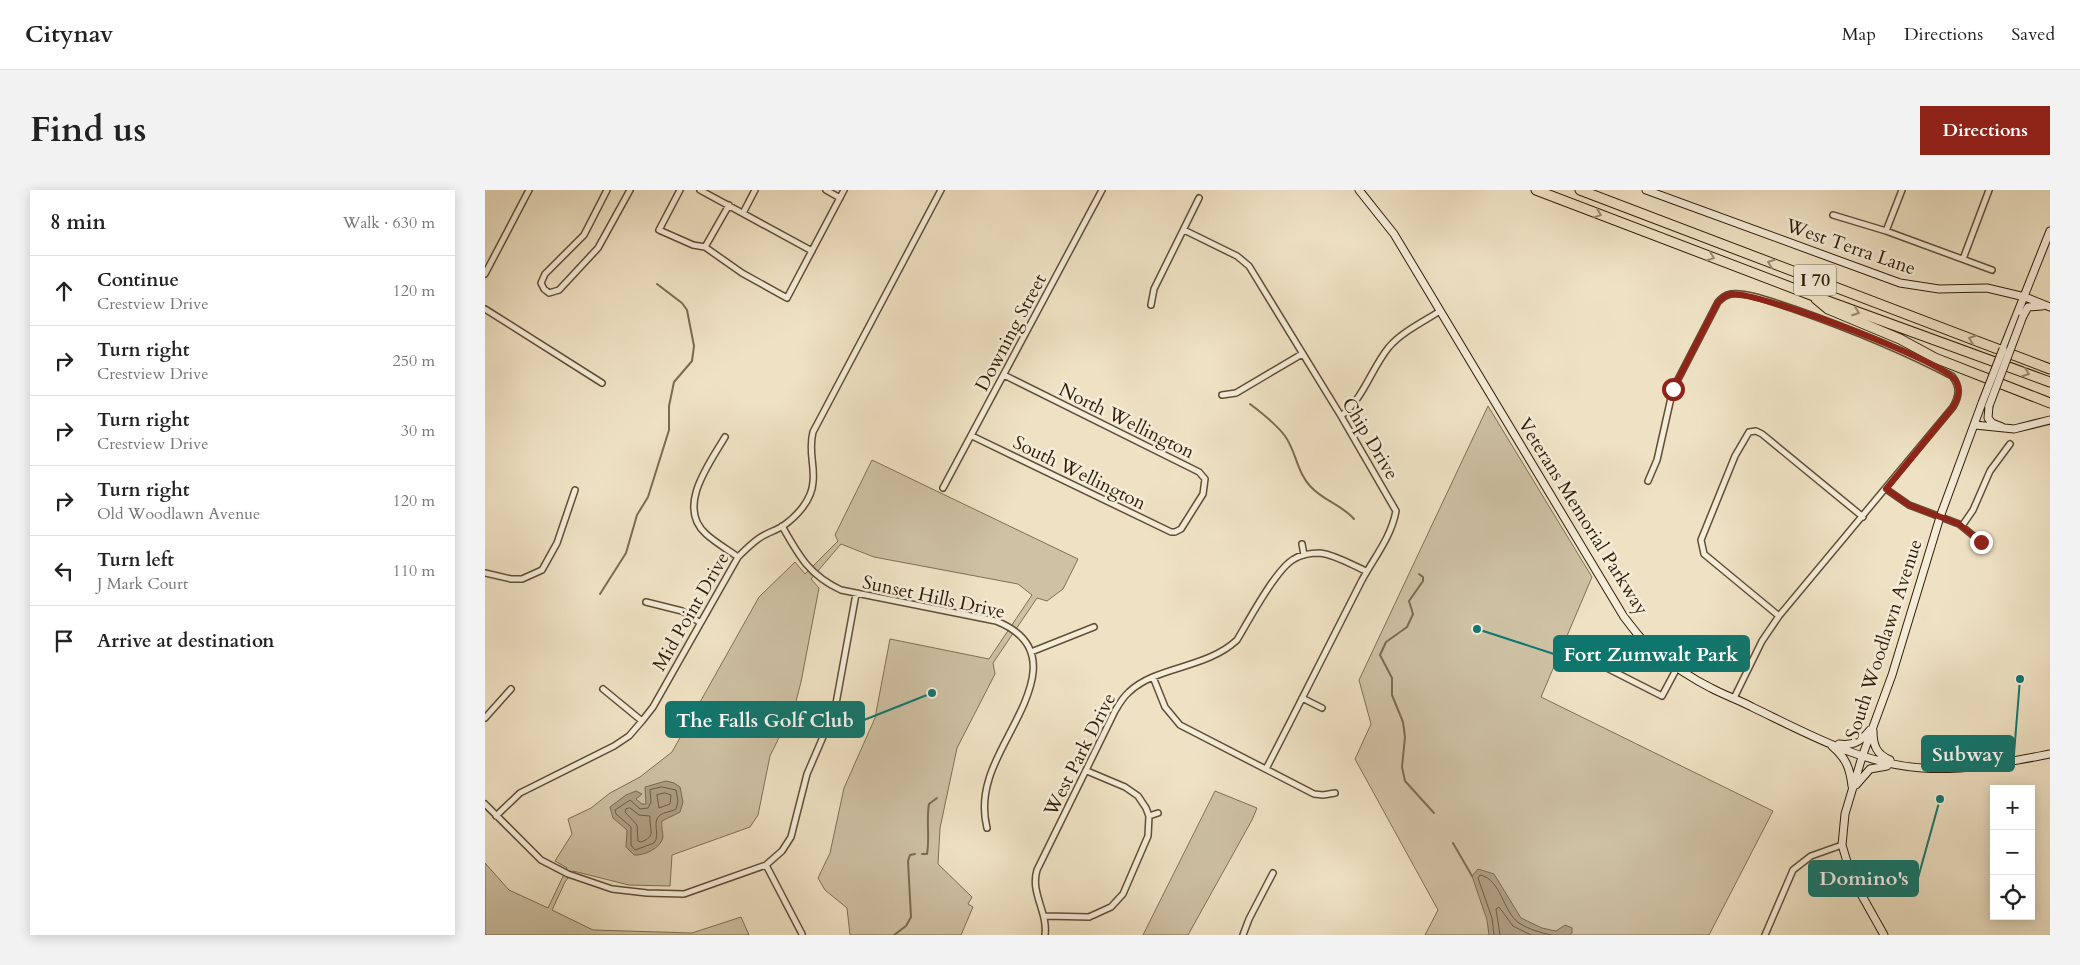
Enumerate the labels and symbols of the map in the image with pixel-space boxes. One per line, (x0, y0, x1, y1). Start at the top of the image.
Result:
one-way arrow (1593, 208, 1602, 218)
street label: West Terra Lane (1781, 212, 1919, 281)
one-way arrow (1706, 251, 1715, 261)
one-way arrow (1767, 259, 1776, 269)
road number: I 70 (1794, 264, 1836, 296)
street label: Downing Street (969, 269, 1053, 396)
one-way arrow (1852, 306, 1860, 316)
one-way arrow (1968, 335, 1976, 345)
one-way arrow (2021, 367, 2029, 377)
street label: North Wellington (1054, 377, 1199, 465)
route start (1662, 378, 1685, 401)
street label: Chip Drive (1335, 393, 1405, 484)
street label: Veterans Memorial Parkway (1512, 413, 1655, 620)
street label: South Wellington (1009, 429, 1151, 516)
route end (1970, 531, 1993, 554)
street label: South Woodlawn Avenue (1839, 536, 1929, 743)
street label: Mid Point Drive (646, 547, 735, 676)
street label: Sunset Hills Drive (860, 569, 1007, 625)
callout: Fort Zumwalt Park (1554, 636, 1749, 671)
text: Fort Zumwalt Park (1564, 641, 1739, 668)
street label: West Park Drive (1037, 689, 1122, 821)
callout: The Falls Golf Club (666, 702, 864, 737)
text: The Falls Golf Club (676, 707, 854, 734)
callout: Subway (1922, 736, 2014, 771)
text: Subway (1932, 741, 2004, 768)
callout: Domino's (1809, 861, 1918, 896)
text: Domino's (1819, 865, 1909, 892)

